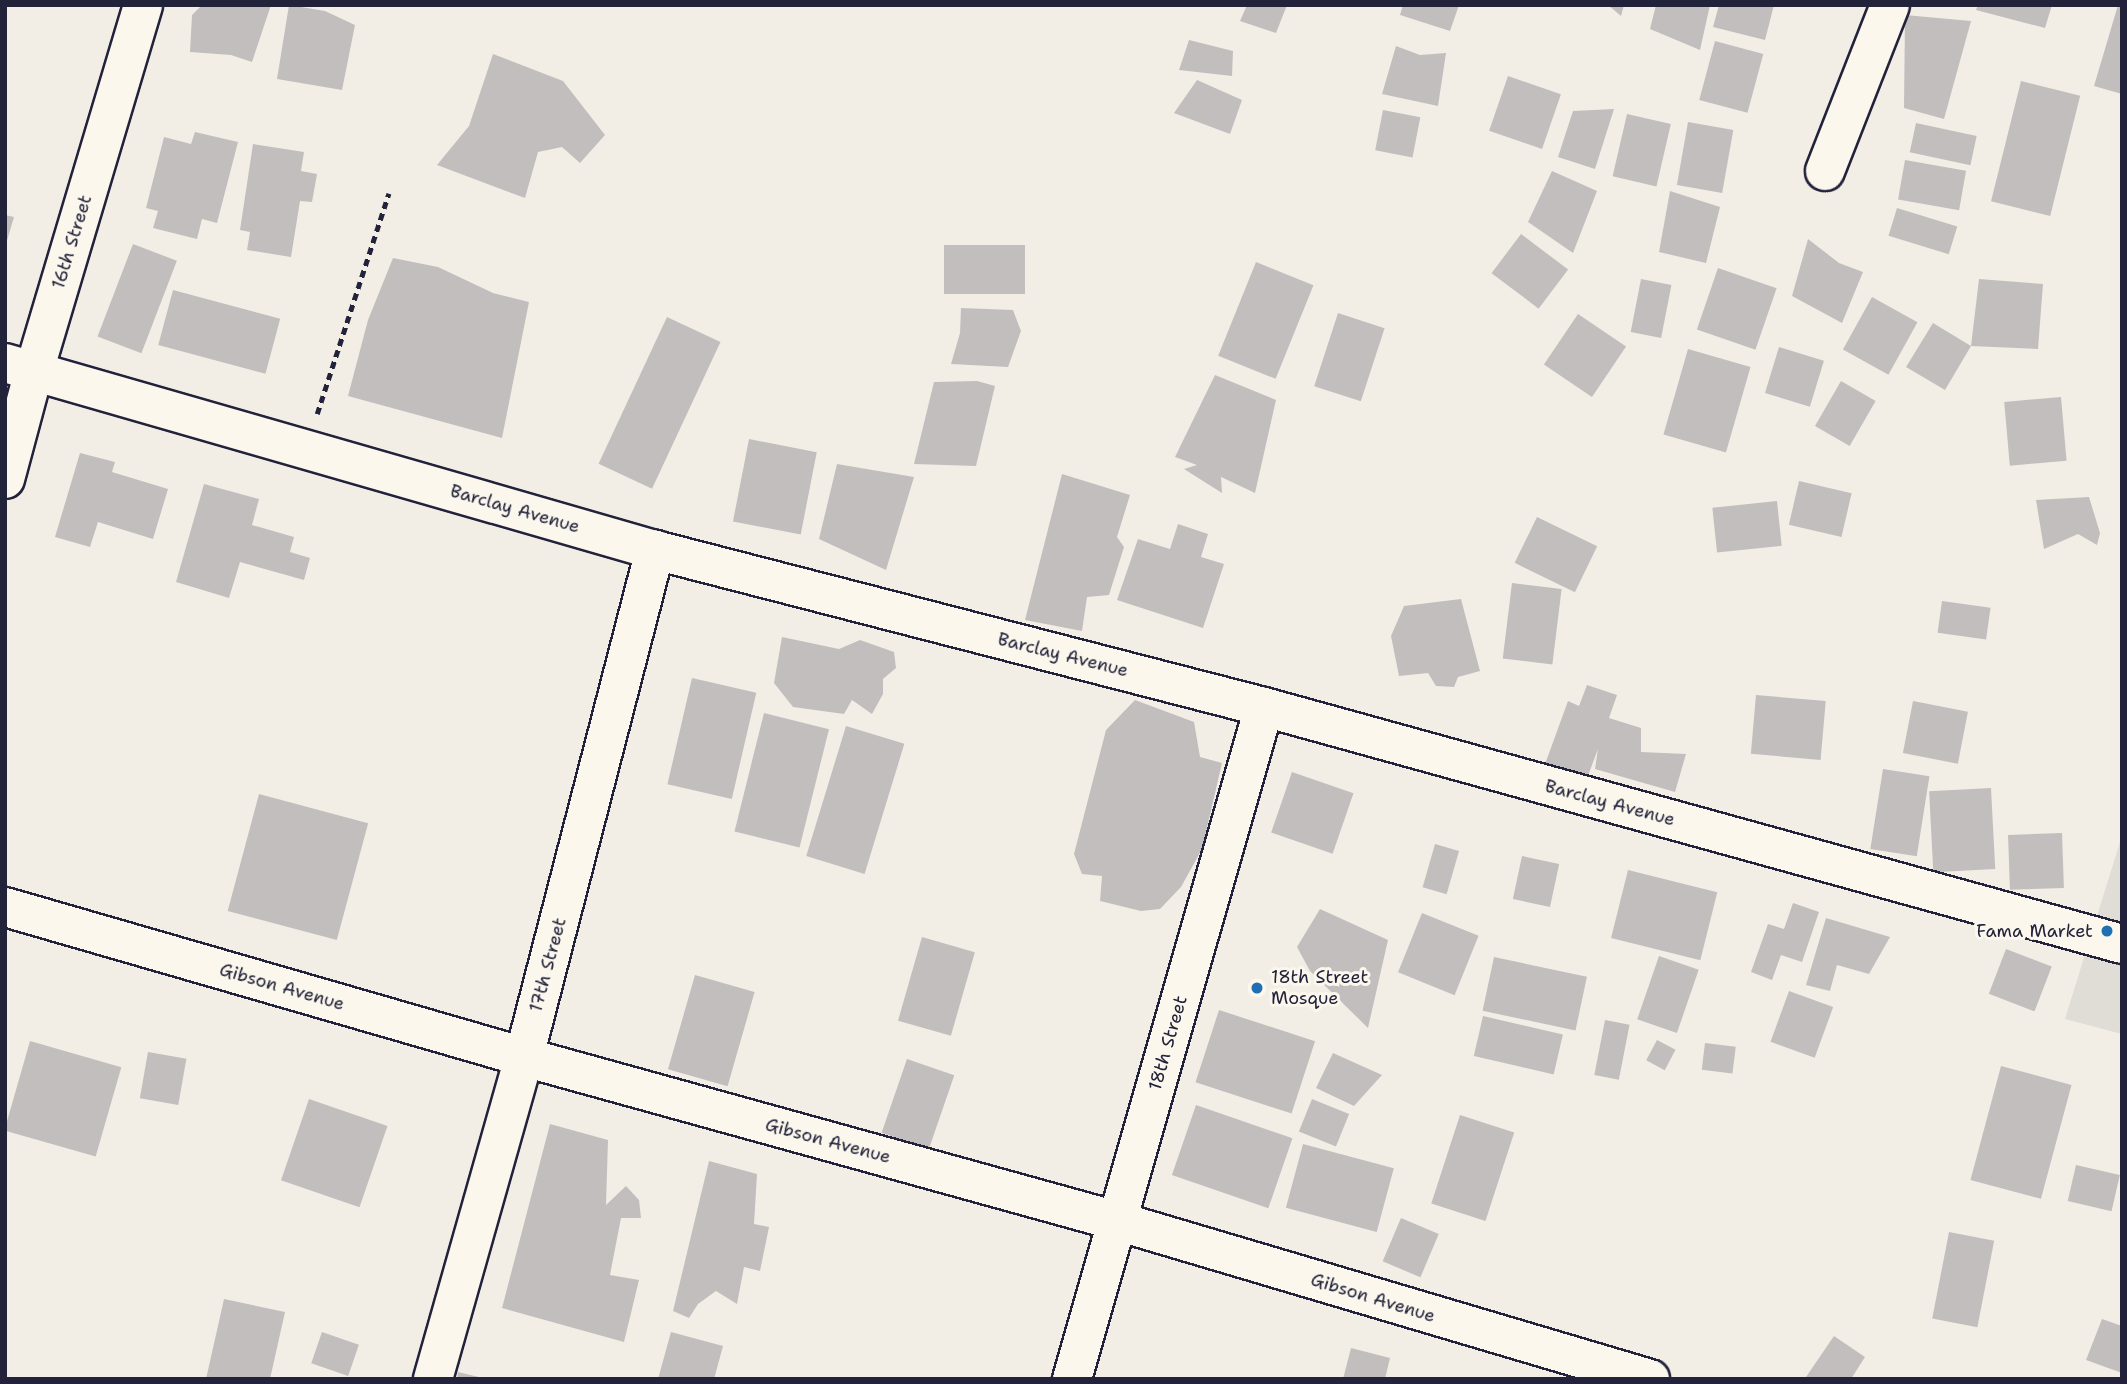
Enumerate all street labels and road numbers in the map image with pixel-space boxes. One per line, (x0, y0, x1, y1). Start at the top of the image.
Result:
street label: 16th Street (47, 192, 97, 292)
street label: Barclay Avenue (448, 480, 582, 538)
street label: Barclay Avenue (995, 628, 1131, 682)
street label: Barclay Avenue (1543, 775, 1677, 831)
street label: 17th Street (525, 915, 571, 1015)
street label: Gibson Avenue (217, 959, 347, 1015)
street label: 18th Street (1144, 993, 1192, 1093)
street label: Gibson Avenue (763, 1114, 893, 1168)
street label: Gibson Avenue (1308, 1269, 1438, 1327)

